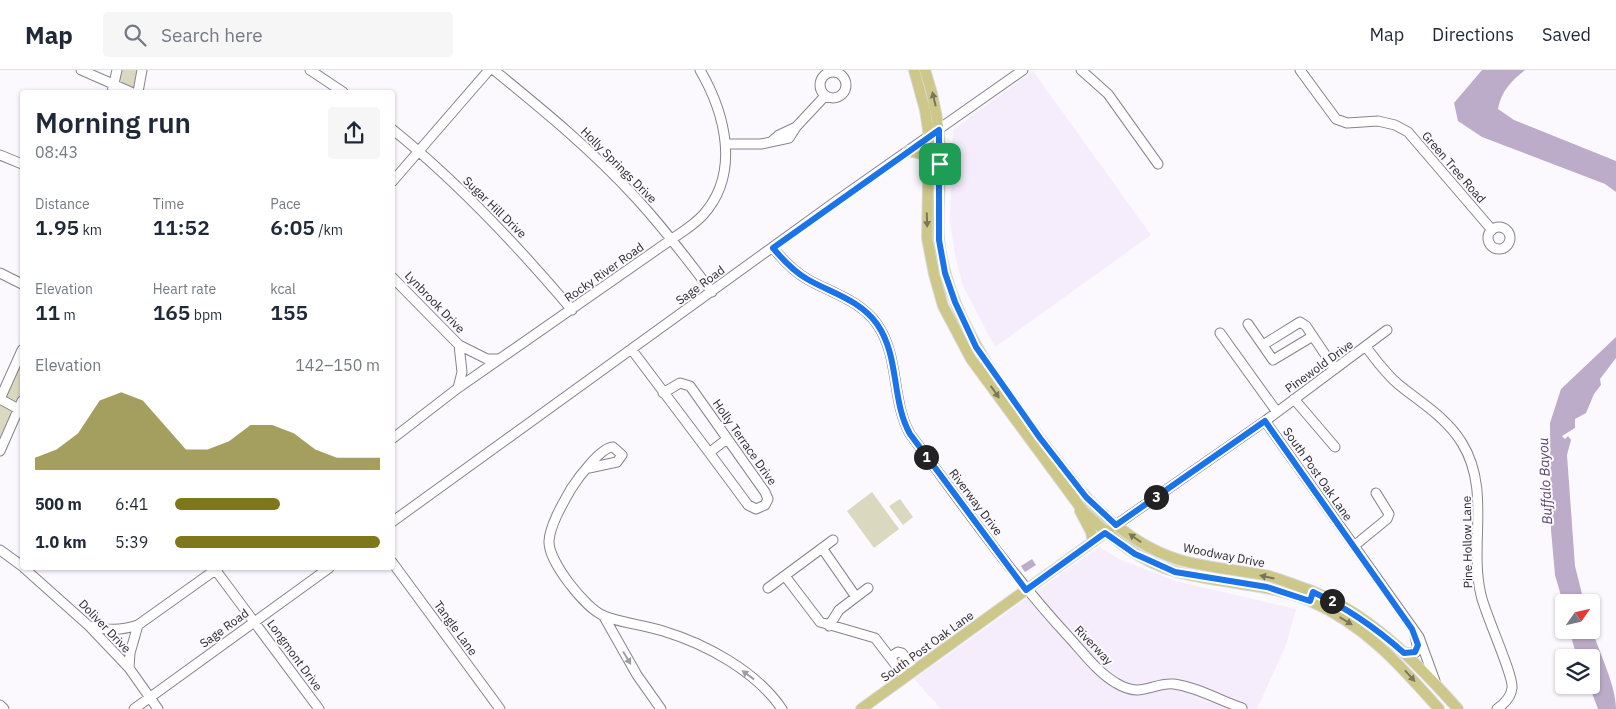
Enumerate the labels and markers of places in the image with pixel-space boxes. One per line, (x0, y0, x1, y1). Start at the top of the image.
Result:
pin (919, 143, 961, 185)
pin: 1 (914, 444, 938, 470)
pin: 3 (1144, 484, 1168, 510)
pin: 2 (1320, 588, 1344, 614)

